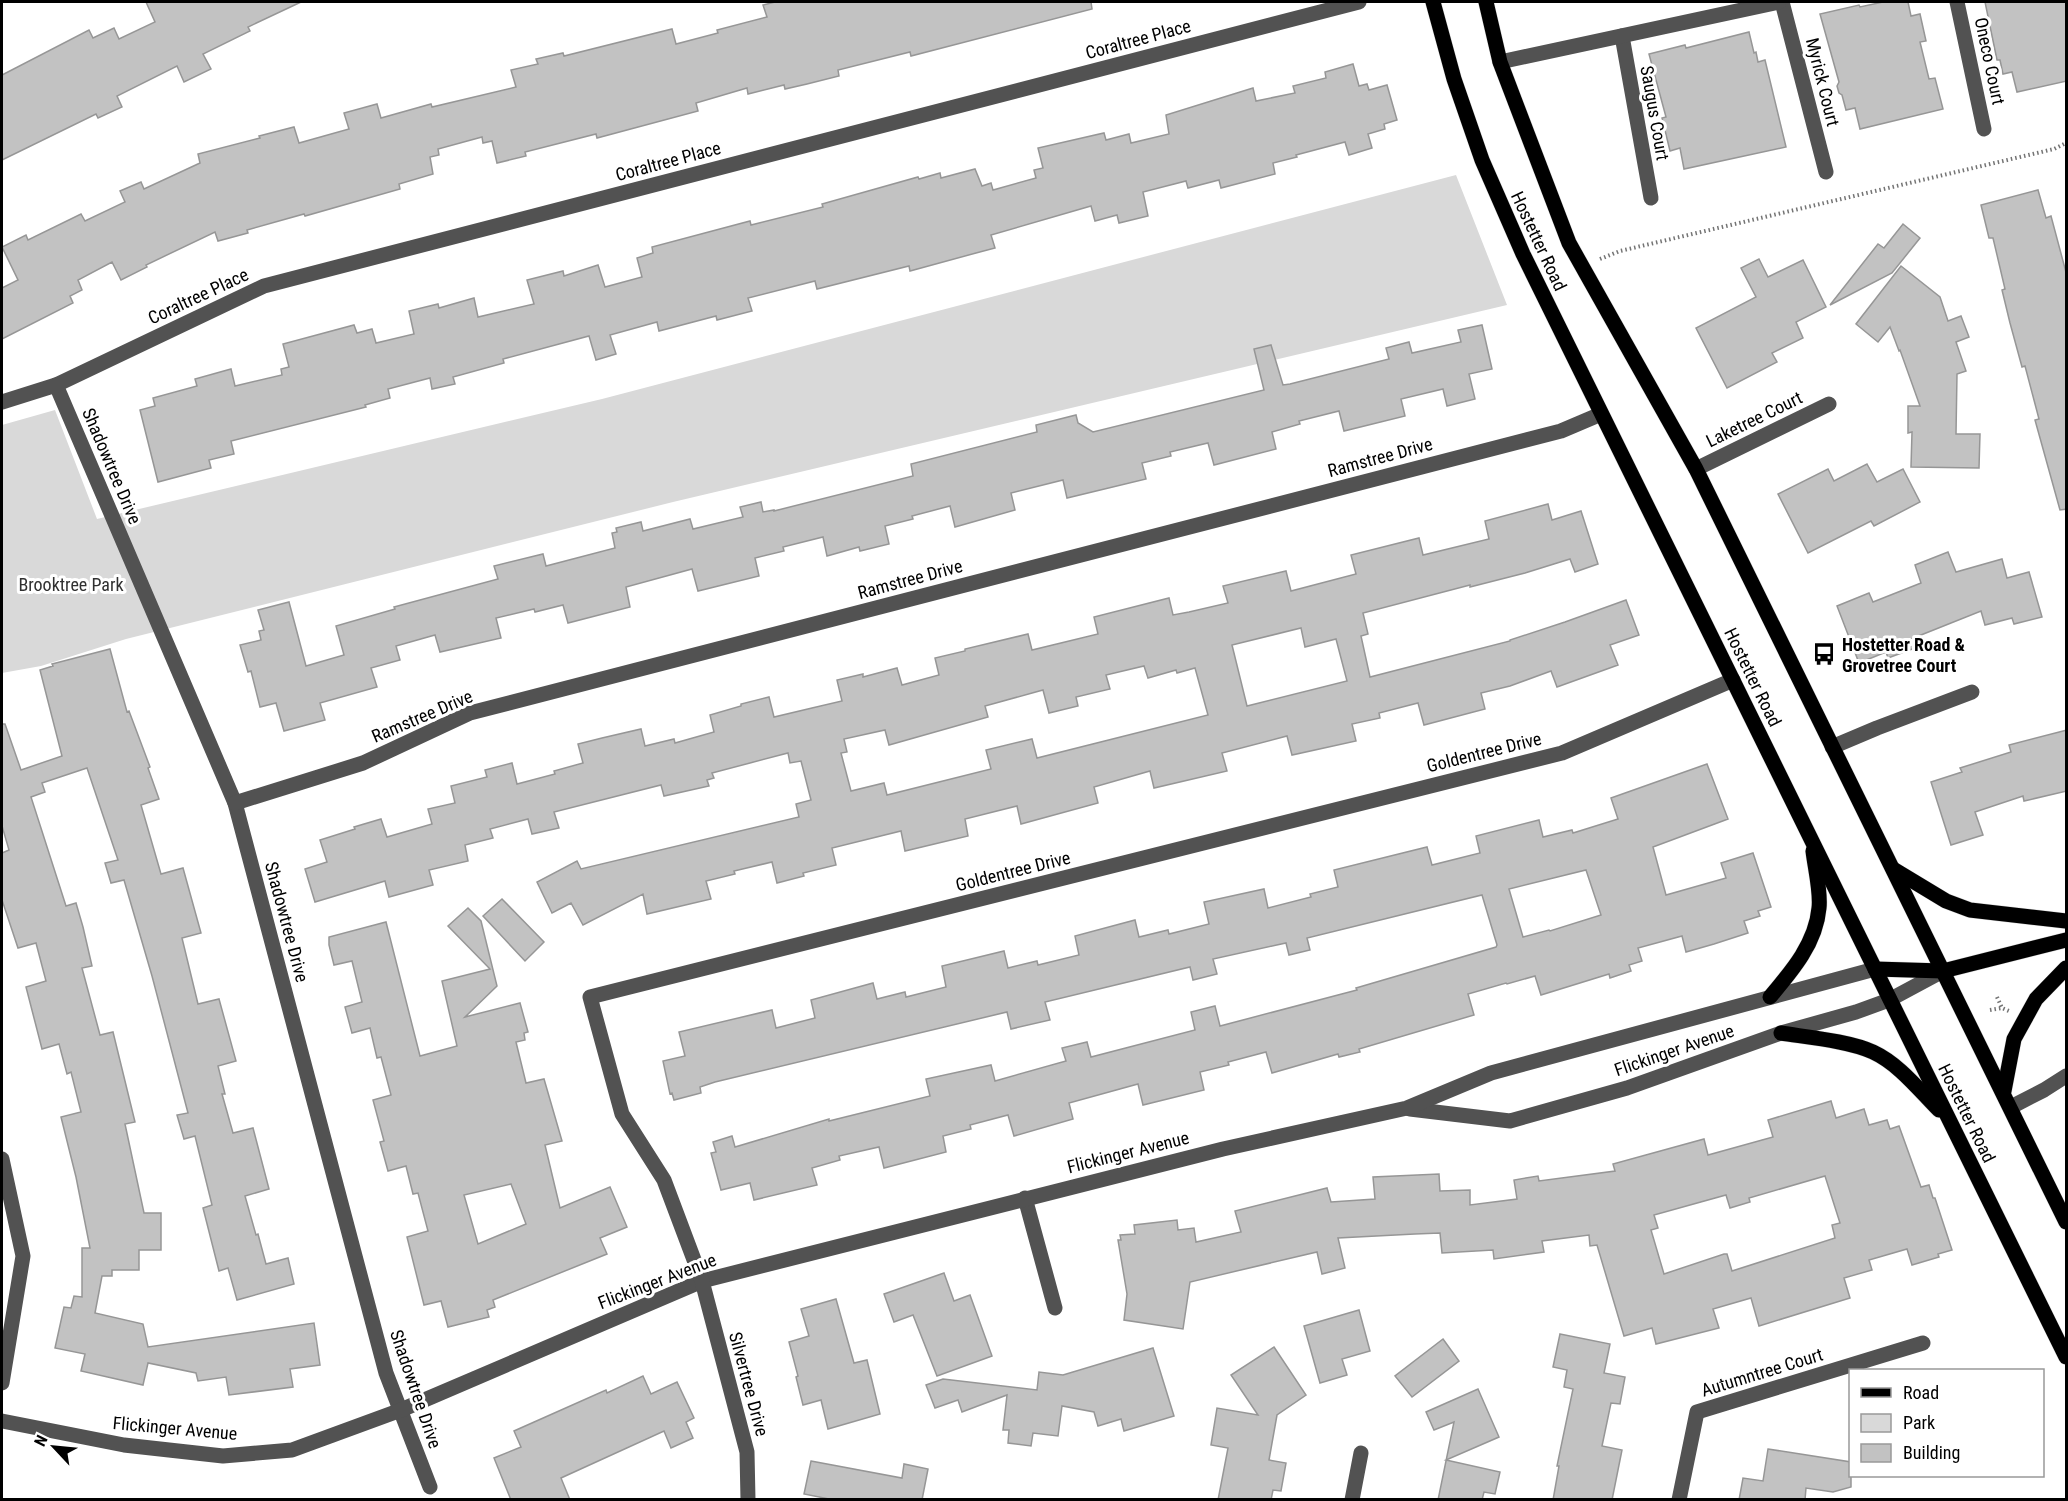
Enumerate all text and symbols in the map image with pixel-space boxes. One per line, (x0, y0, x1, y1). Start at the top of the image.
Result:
street label: Coraltree Place (1083, 15, 1193, 63)
street label: Oneco Court (1971, 15, 2009, 107)
street label: Myrick Court (1802, 36, 1844, 128)
street label: Saugus Court (1636, 64, 1674, 162)
street label: Coraltree Place (613, 137, 723, 185)
street label: Hostetter Road (1507, 188, 1571, 294)
street label: Coraltree Place (145, 264, 251, 328)
street label: Laketree Court (1702, 387, 1806, 451)
street label: Shadowtree Drive (78, 405, 146, 527)
street label: Ramstree Drive (1325, 433, 1435, 481)
street label: Ramstree Drive (855, 555, 965, 603)
park label: Brooktree Park (18, 574, 124, 595)
street label: Hostetter Road (1720, 624, 1786, 730)
place label: Hostetter Road & Grovetree Court (1842, 634, 1966, 676)
bus stop icon: Hostetter Road & Grovetree Court (1811, 641, 1837, 667)
street label: Ramstree Drive (368, 685, 476, 747)
street label: Goldentree Drive (1424, 728, 1544, 776)
street label: Goldentree Drive (953, 847, 1073, 895)
street label: Shadowtree Drive (261, 859, 313, 985)
street label: Flickinger Avenue (1612, 1020, 1736, 1080)
street label: Hostetter Road (1934, 1060, 2000, 1166)
street label: Flickinger Avenue (1065, 1127, 1191, 1177)
street label: Flickinger Avenue (595, 1249, 719, 1313)
street label: Shadowtree Drive (386, 1327, 446, 1451)
street label: Silvertree Drive (725, 1330, 773, 1438)
street label: Autumntree Court (1699, 1344, 1825, 1400)
legend (1849, 1369, 2044, 1477)
text: Road (1903, 1382, 1939, 1403)
street label: Flickinger Avenue (112, 1412, 238, 1444)
text: Park (1903, 1412, 1935, 1433)
north arrow (24, 1417, 84, 1477)
text: N (30, 1432, 52, 1449)
text: Building (1903, 1442, 1960, 1463)

